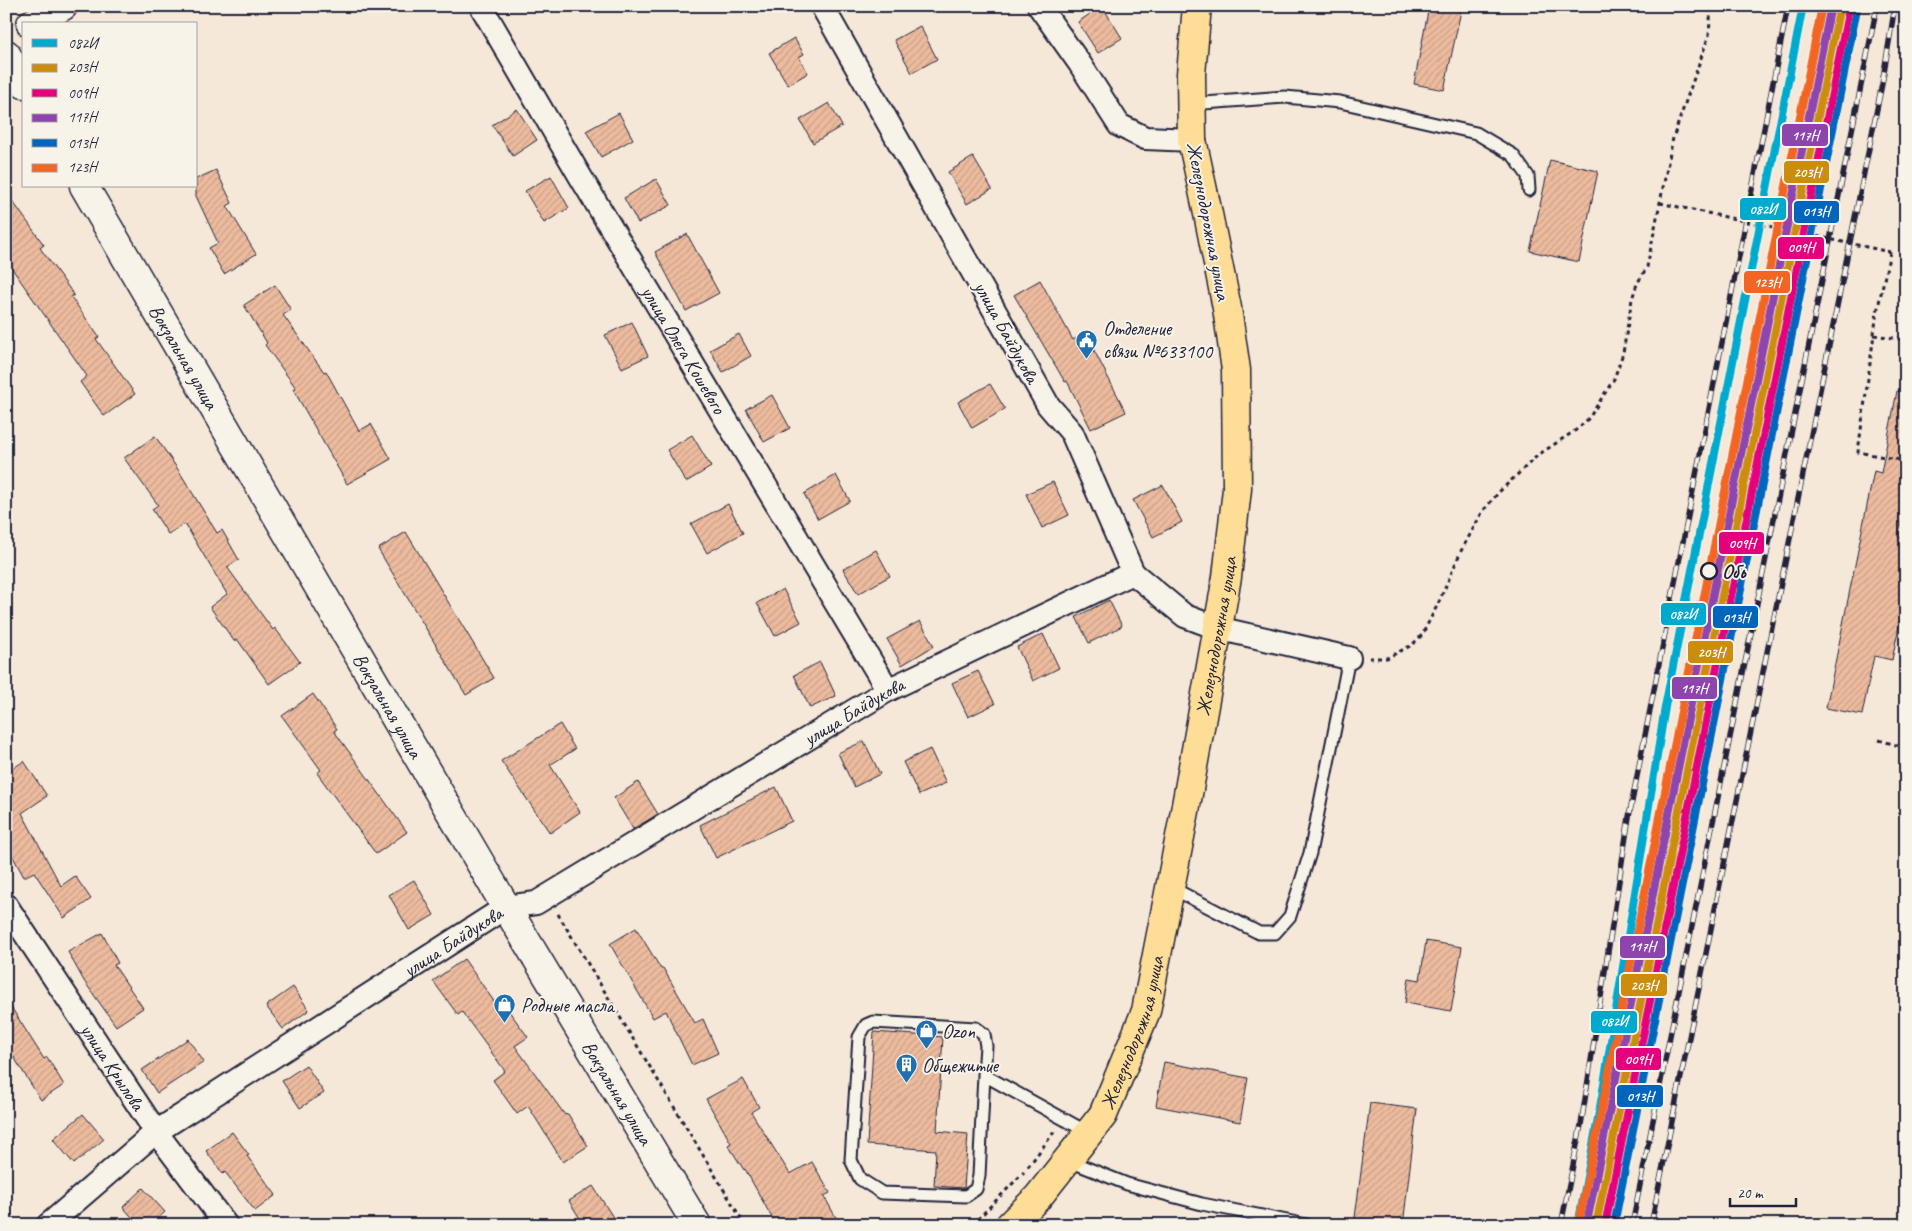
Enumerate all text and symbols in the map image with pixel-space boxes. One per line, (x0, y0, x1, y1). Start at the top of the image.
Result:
legend (22, 22, 198, 188)
text: 082И (68, 34, 100, 53)
text: 203Н (68, 58, 99, 77)
text: 009Н (68, 84, 99, 103)
text: 117Н (68, 108, 99, 127)
line badge: 117Н (1781, 123, 1829, 147)
text: 117Н (1792, 127, 1821, 144)
text: 013Н (68, 134, 99, 153)
street label: Железнодорожная улица (1181, 140, 1236, 304)
text: 123Н (68, 158, 99, 177)
line badge: 203Н (1783, 160, 1830, 184)
text: 203Н (1794, 164, 1823, 181)
line badge: 082И (1739, 197, 1787, 221)
line badge: 013Н (1793, 200, 1840, 224)
text: 082И (1749, 201, 1780, 218)
text: 013Н (1803, 203, 1832, 220)
line badge: 009Н (1777, 236, 1825, 260)
text: 009Н (1788, 239, 1817, 256)
line badge: 123Н (1743, 270, 1791, 294)
text: 123Н (1754, 274, 1783, 291)
street label: улица Байдукова (968, 276, 1046, 389)
street label: улица Олега Кошевого (635, 280, 732, 419)
street label: Вокзальная улица (143, 300, 225, 415)
place label: Отделение связи №633100 (1103, 316, 1214, 364)
public building icon: Отделение связи №633100 (1075, 328, 1099, 359)
line badge: 009Н (1718, 531, 1765, 555)
text: 009Н (1729, 535, 1758, 552)
street label: Железнодорожная улица (1190, 554, 1242, 718)
place label: Обь (1722, 559, 1747, 584)
marker: Обь (1700, 562, 1718, 580)
line badge: 082И (1660, 602, 1707, 626)
line badge: 013Н (1712, 605, 1759, 629)
text: 082И (1669, 606, 1700, 623)
text: 013Н (1723, 609, 1752, 626)
line badge: 203Н (1687, 640, 1734, 664)
text: 203Н (1698, 644, 1727, 661)
street label: Вокзальная улица (347, 649, 429, 764)
street label: улица Байдукова (798, 671, 910, 752)
line badge: 117Н (1671, 676, 1718, 700)
text: 117Н (1681, 680, 1710, 697)
street label: улица Байдукова (398, 900, 509, 983)
line badge: 117Н (1619, 935, 1666, 959)
text: 117Н (1629, 938, 1658, 955)
street label: Железнодорожная улица (1095, 953, 1170, 1113)
line badge: 203Н (1620, 973, 1668, 997)
text: 203Н (1631, 977, 1660, 994)
shop icon: Родные масла (493, 993, 517, 1024)
place label: Родные масла (521, 993, 615, 1018)
line badge: 082И (1590, 1010, 1638, 1034)
text: 082И (1600, 1013, 1631, 1030)
street label: улица Крылова (74, 1018, 151, 1117)
shop icon: Ozon (914, 1019, 938, 1050)
place label: Ozon (942, 1019, 976, 1044)
street label: Вокзальная улица (576, 1036, 659, 1151)
line badge: 009Н (1615, 1047, 1662, 1071)
text: 009Н (1625, 1051, 1654, 1068)
building icon: Общежитие (894, 1053, 918, 1084)
place label: Общежитие (922, 1053, 1000, 1078)
line badge: 013Н (1616, 1084, 1664, 1108)
text: 013Н (1627, 1088, 1656, 1105)
scale bar (1730, 1176, 1796, 1208)
text: 20 m (1737, 1184, 1764, 1203)

